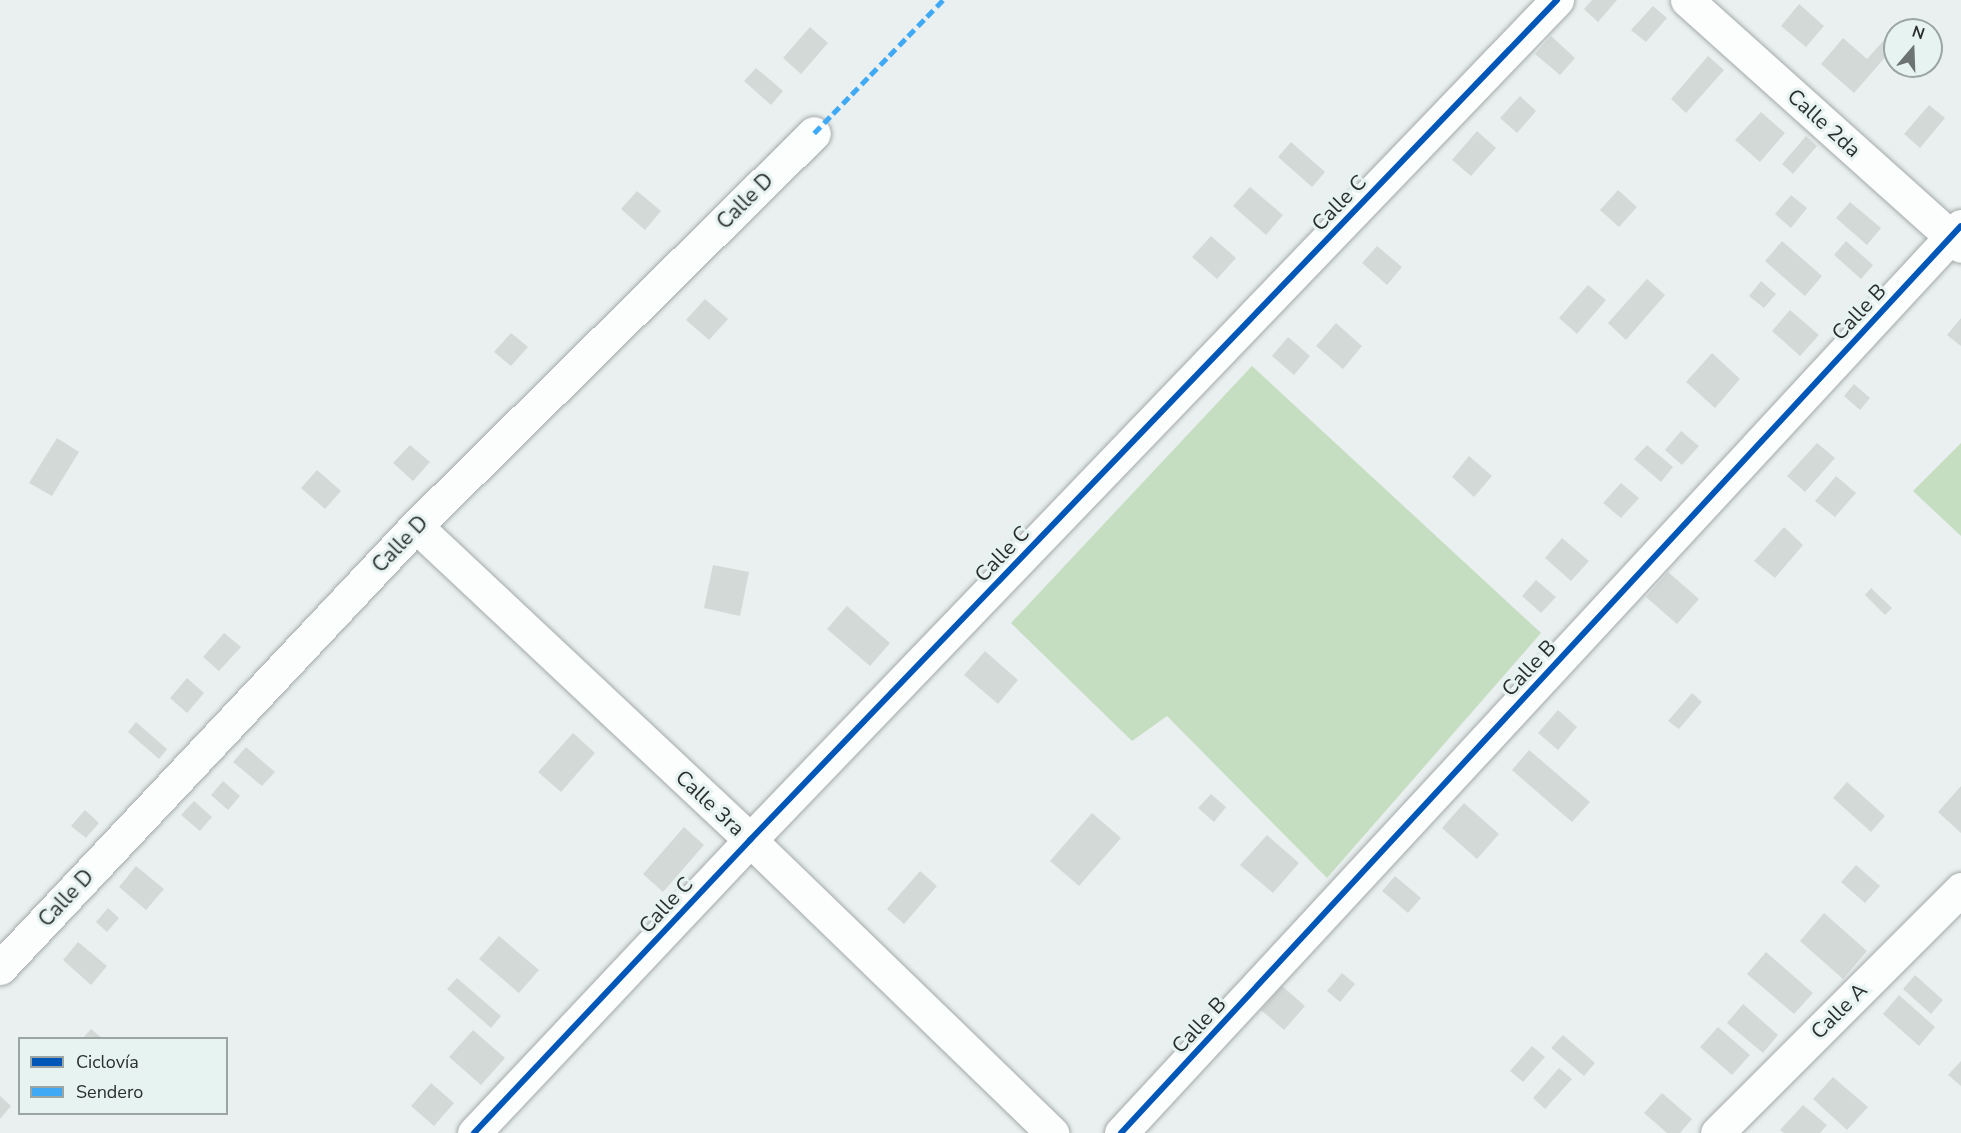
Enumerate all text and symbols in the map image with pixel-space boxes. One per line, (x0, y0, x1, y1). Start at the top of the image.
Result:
north arrow (1883, 18, 1943, 78)
text: N (1909, 21, 1927, 45)
street label: Calle 2da (1782, 84, 1866, 162)
street label: Calle D (712, 168, 778, 234)
street label: Calle C (1306, 170, 1372, 236)
street label: Calle B (1827, 279, 1891, 345)
street label: Calle D (367, 510, 433, 578)
street label: Calle C (969, 521, 1035, 587)
street label: Calle B (1497, 635, 1561, 701)
street label: Calle 3ra (670, 765, 750, 841)
street label: Calle D (33, 864, 99, 932)
street label: Calle C (634, 872, 698, 938)
street label: Calle A (1806, 978, 1872, 1044)
street label: Calle B (1167, 992, 1231, 1058)
legend (18, 1037, 228, 1115)
text: Ciclovía (76, 1050, 139, 1074)
text: Sendero (76, 1080, 143, 1104)

